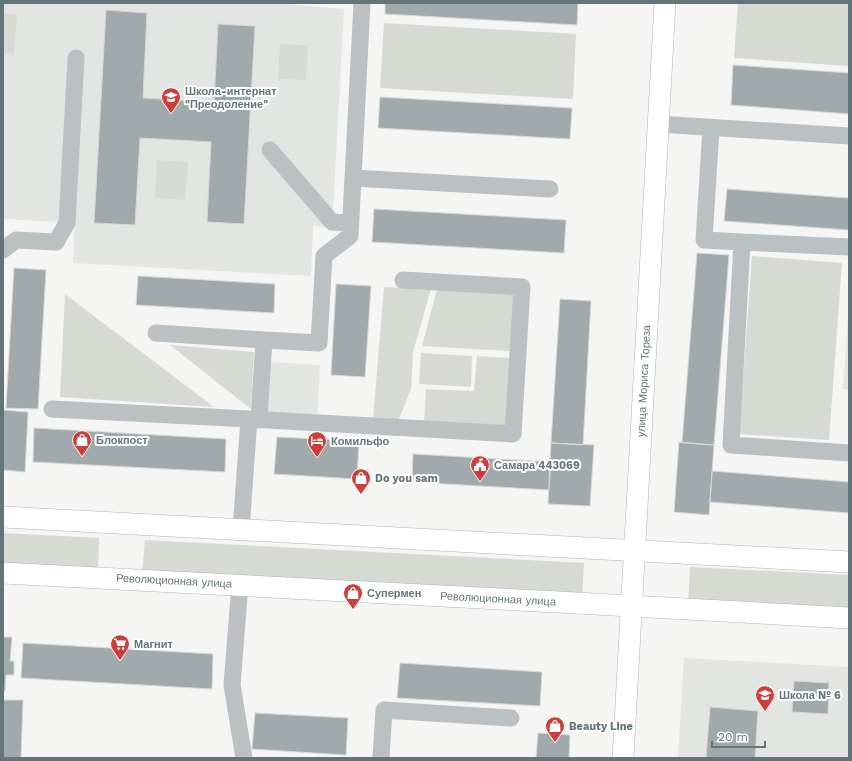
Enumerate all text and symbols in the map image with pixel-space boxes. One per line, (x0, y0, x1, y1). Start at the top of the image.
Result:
place label: Школа-интернат "Преодоление" (185, 85, 277, 111)
school or university icon: Школа-интернат "Преодоление" (160, 86, 182, 114)
street label: улица Мориса Тореза (635, 324, 653, 437)
shop icon: Блокпост (71, 429, 93, 457)
hotel icon: Комильфо (306, 430, 328, 458)
place label: Блокпост (96, 434, 148, 447)
place label: Комильфо (331, 435, 389, 448)
public building icon: Самара 443069 (469, 454, 491, 482)
place label: Самара 443069 (494, 459, 580, 472)
shop icon: Do you sam (350, 467, 372, 495)
place label: Do you sam (375, 472, 438, 485)
street label: Революционная улица (116, 571, 233, 591)
shop icon: Супермен (342, 582, 364, 610)
place label: Супермен (367, 587, 421, 600)
street label: Революционная улица (440, 589, 557, 609)
supermarket icon: Магнит (109, 633, 131, 661)
place label: Магнит (134, 638, 173, 651)
school or university icon: Школа № 6 (754, 684, 776, 712)
place label: Школа № 6 (779, 689, 841, 702)
shop icon: Beauty Line (544, 715, 566, 743)
place label: Beauty Line (569, 720, 633, 733)
scale bar (712, 723, 765, 749)
text: 20 m (718, 730, 748, 744)

